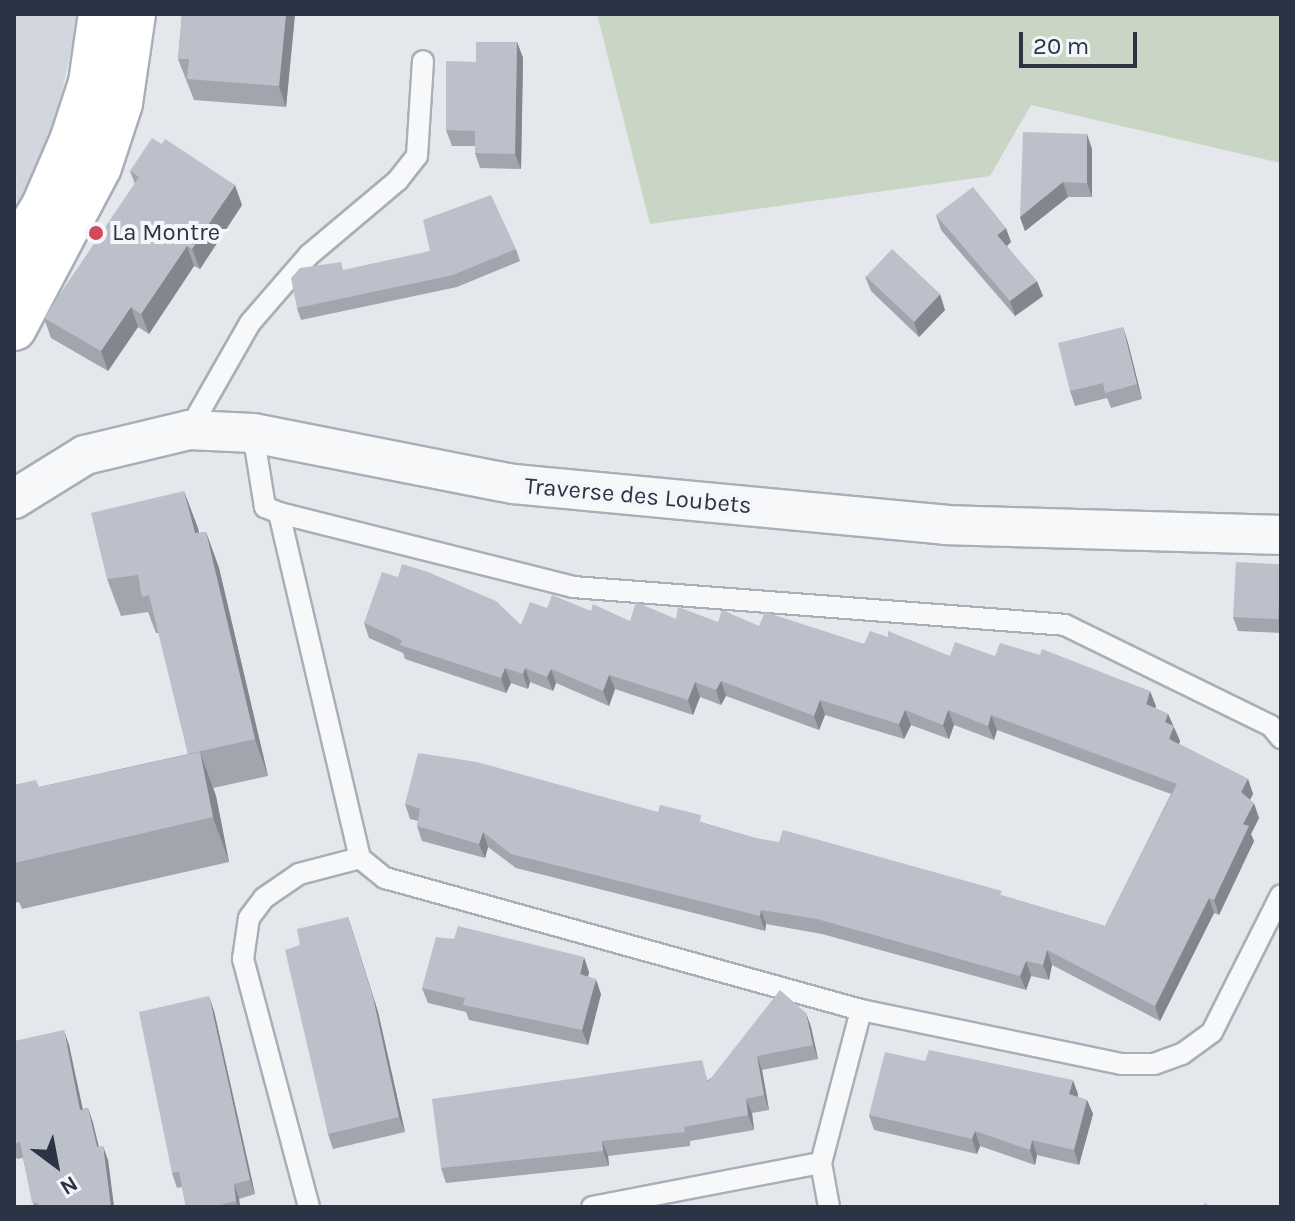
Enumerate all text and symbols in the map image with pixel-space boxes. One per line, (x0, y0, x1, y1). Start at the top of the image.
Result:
scale bar (1023, 16, 1141, 66)
text: 20 m (1033, 32, 1089, 60)
place label: La Montre (112, 219, 220, 247)
marker: La Montre (87, 224, 105, 242)
street label: Traverse des Loubets (523, 472, 753, 520)
north arrow (16, 1125, 96, 1205)
text: N (55, 1170, 82, 1201)

